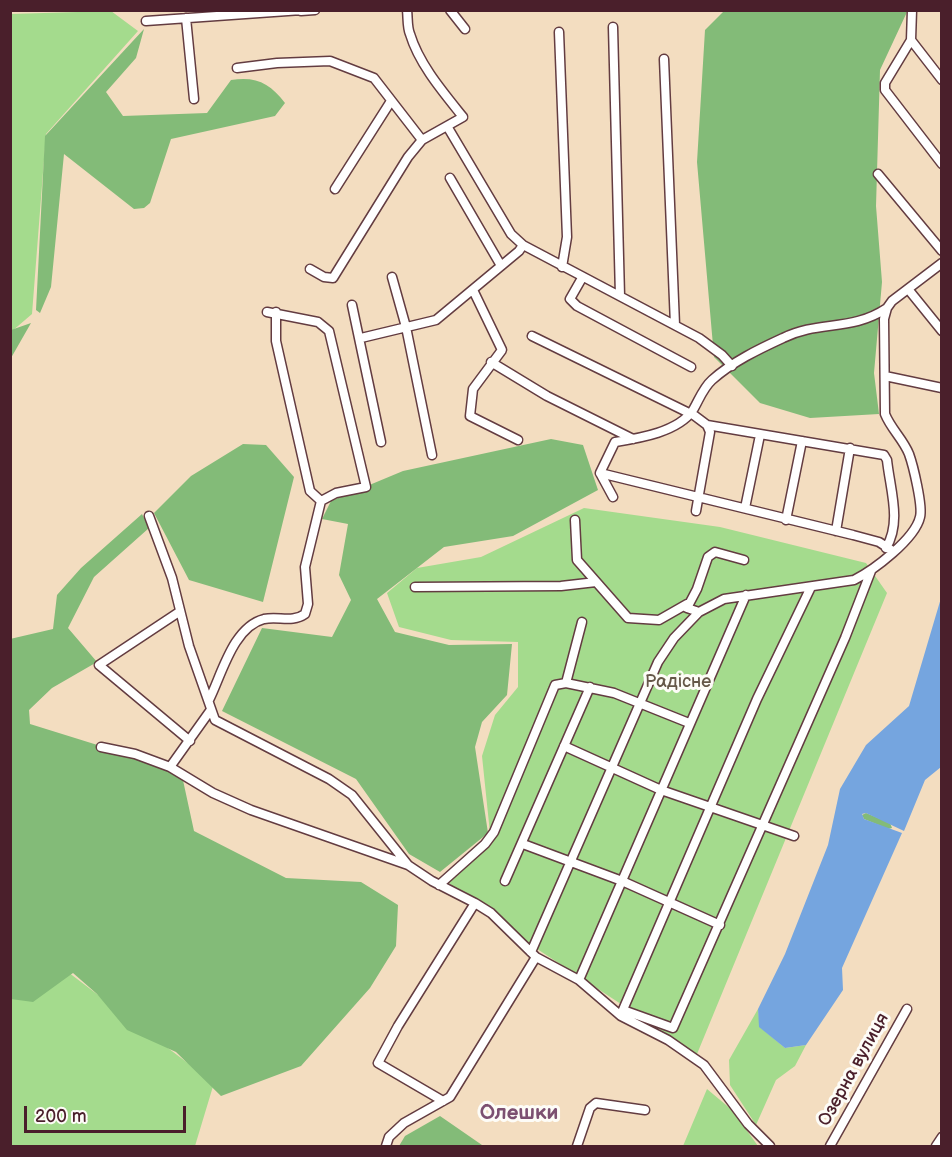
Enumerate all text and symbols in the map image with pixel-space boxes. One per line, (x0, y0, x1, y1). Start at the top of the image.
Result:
park label: Радісне (645, 671, 711, 693)
street label: Озерна вулиця (814, 1010, 894, 1130)
scale bar (27, 1094, 189, 1132)
district label: Олешки (480, 1101, 558, 1127)
text: 200 m (35, 1106, 87, 1127)

